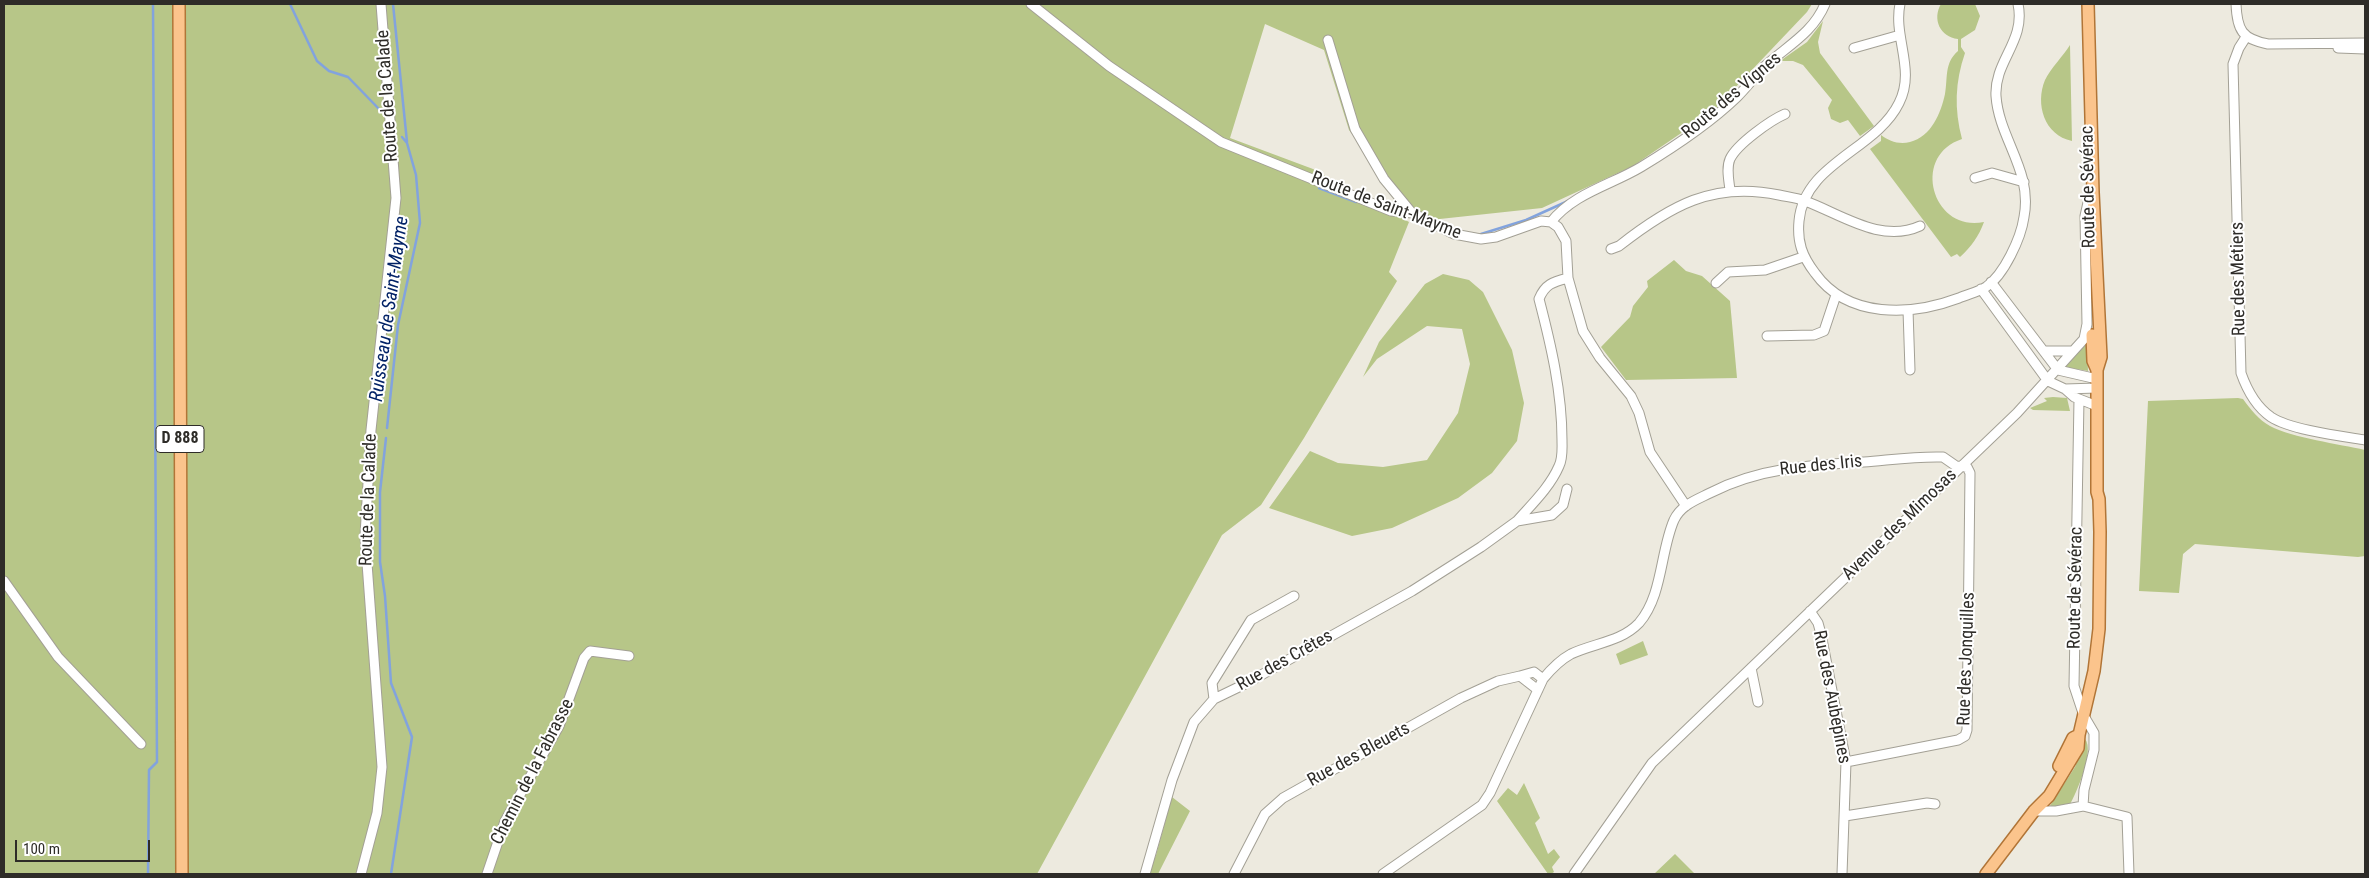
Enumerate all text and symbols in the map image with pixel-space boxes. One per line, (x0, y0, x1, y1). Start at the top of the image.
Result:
street label: Route de la Calade (373, 29, 403, 163)
street label: Route des Vignes (1678, 48, 1786, 144)
street label: Route de Sévérac (2077, 126, 2101, 248)
street label: Route de Saint-Mayme (1308, 167, 1464, 245)
water label: Ruisseau de Saint-Mayme (366, 215, 414, 403)
street label: Rue des Métiers (2227, 222, 2251, 336)
road number: D 888 (156, 426, 204, 452)
street label: Route de la Calade (356, 433, 382, 567)
street label: Rue des Iris (1779, 451, 1863, 481)
street label: Avenue des Mimosas (1838, 465, 1962, 585)
street label: Route de Sévérac (2064, 527, 2088, 649)
street label: Rue des Jonquilles (1954, 592, 1980, 726)
street label: Rue des Crêtes (1233, 626, 1337, 696)
street label: Rue des Aubépines (1807, 629, 1855, 765)
street label: Chemin de la Fabrasse (487, 695, 579, 849)
street label: Rue des Bleuets (1304, 718, 1414, 792)
scale bar (18, 830, 152, 862)
text: 100 m (23, 840, 60, 858)

